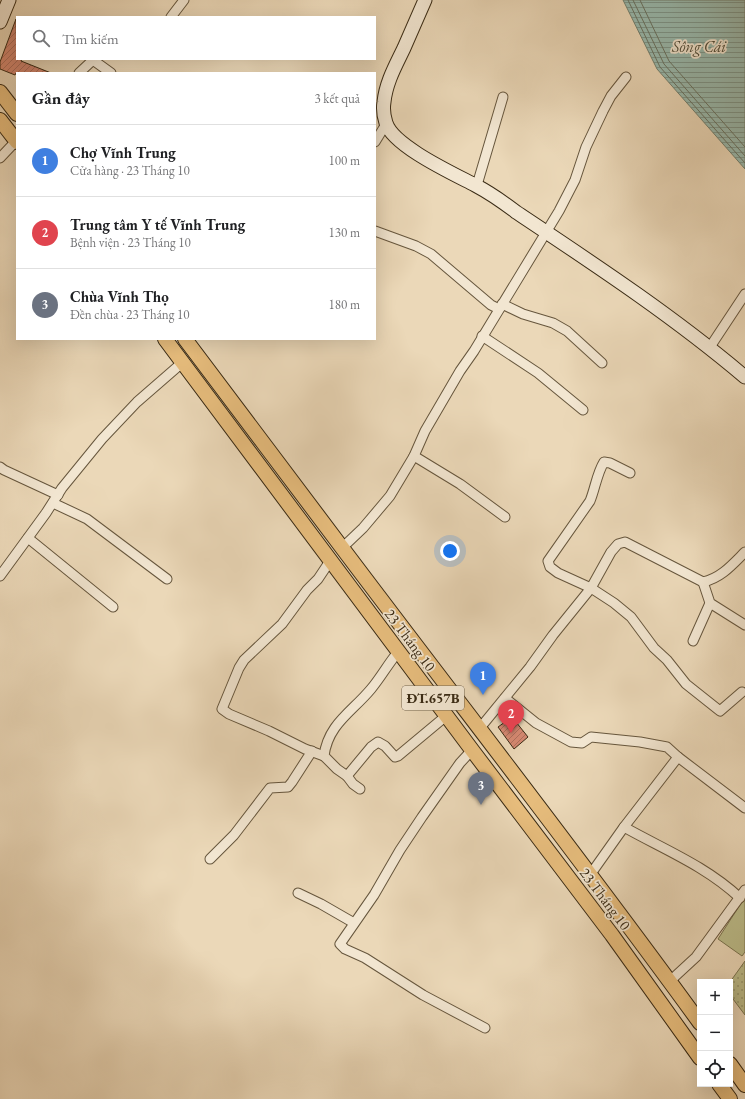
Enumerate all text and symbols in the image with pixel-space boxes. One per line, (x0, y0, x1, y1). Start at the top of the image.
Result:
search box (16, 16, 376, 60)
icon: search (30, 27, 52, 49)
text: Tìm kiếm (62, 29, 119, 48)
water label: Sông Cái (671, 36, 727, 57)
text: Gần đây (32, 87, 90, 109)
text: 3 kết quả (314, 90, 360, 107)
text: Chợ Vĩnh Trung (70, 143, 176, 162)
text: 1 (42, 152, 48, 169)
text: 100 m (329, 152, 360, 169)
text: Cửa hàng · 23 Tháng 10 (70, 162, 190, 179)
text: Trung tâm Y tế Vĩnh Trung (70, 215, 245, 234)
text: 2 (42, 224, 48, 241)
text: 130 m (329, 224, 360, 241)
text: Bệnh viện · 23 Tháng 10 (70, 234, 191, 251)
text: Chùa Vĩnh Thọ (70, 287, 169, 306)
text: 3 (42, 296, 48, 313)
text: 180 m (329, 296, 360, 313)
text: Đền chùa · 23 Tháng 10 (70, 306, 189, 323)
your location (440, 541, 460, 561)
street label: 23 Tháng 10 (381, 605, 440, 675)
pin: 1 (470, 662, 496, 695)
road number: ĐT.657B (402, 686, 464, 710)
pin: 2 (498, 700, 524, 733)
pin: 3 (468, 772, 494, 805)
street label: 23 Tháng 10 (576, 864, 635, 934)
map controls (697, 979, 733, 1087)
button: + (697, 979, 733, 1015)
button: − (697, 1015, 733, 1051)
button: locate (697, 1051, 733, 1087)

